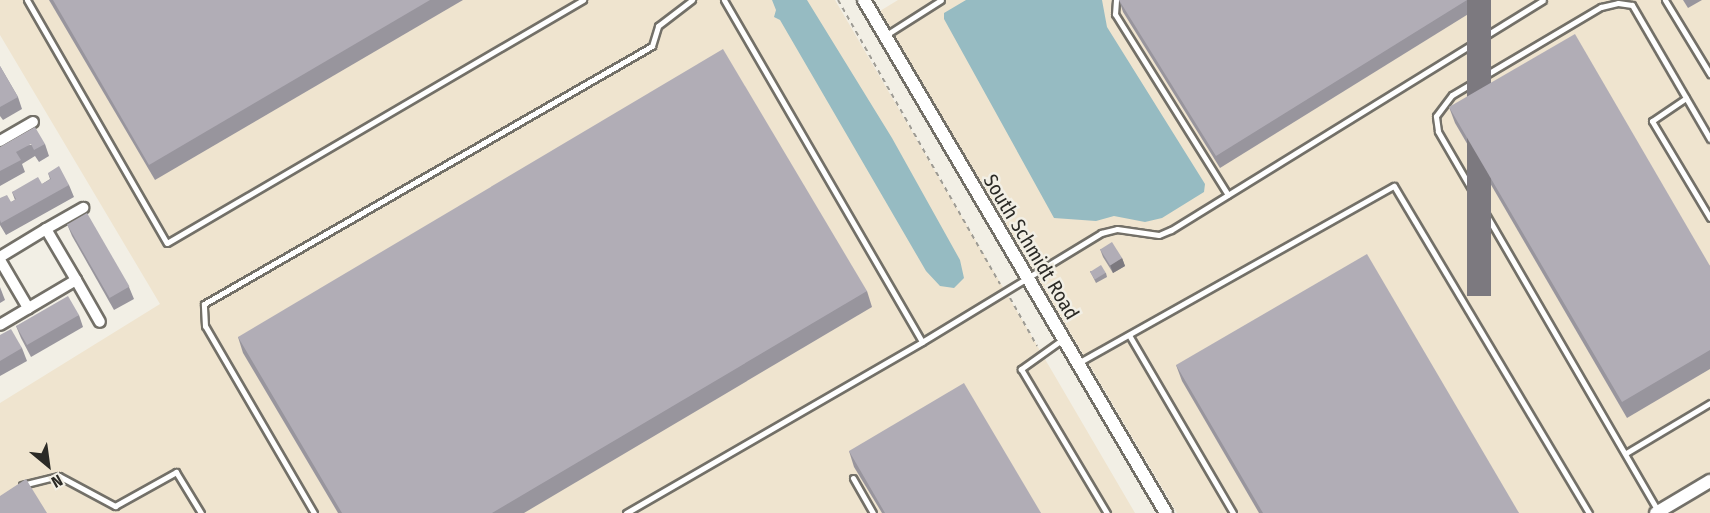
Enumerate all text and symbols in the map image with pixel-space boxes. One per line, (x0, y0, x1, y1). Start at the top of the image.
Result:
street label: South Schmidt Road (978, 170, 1084, 324)
north arrow (18, 435, 78, 495)
text: N (48, 471, 66, 492)

